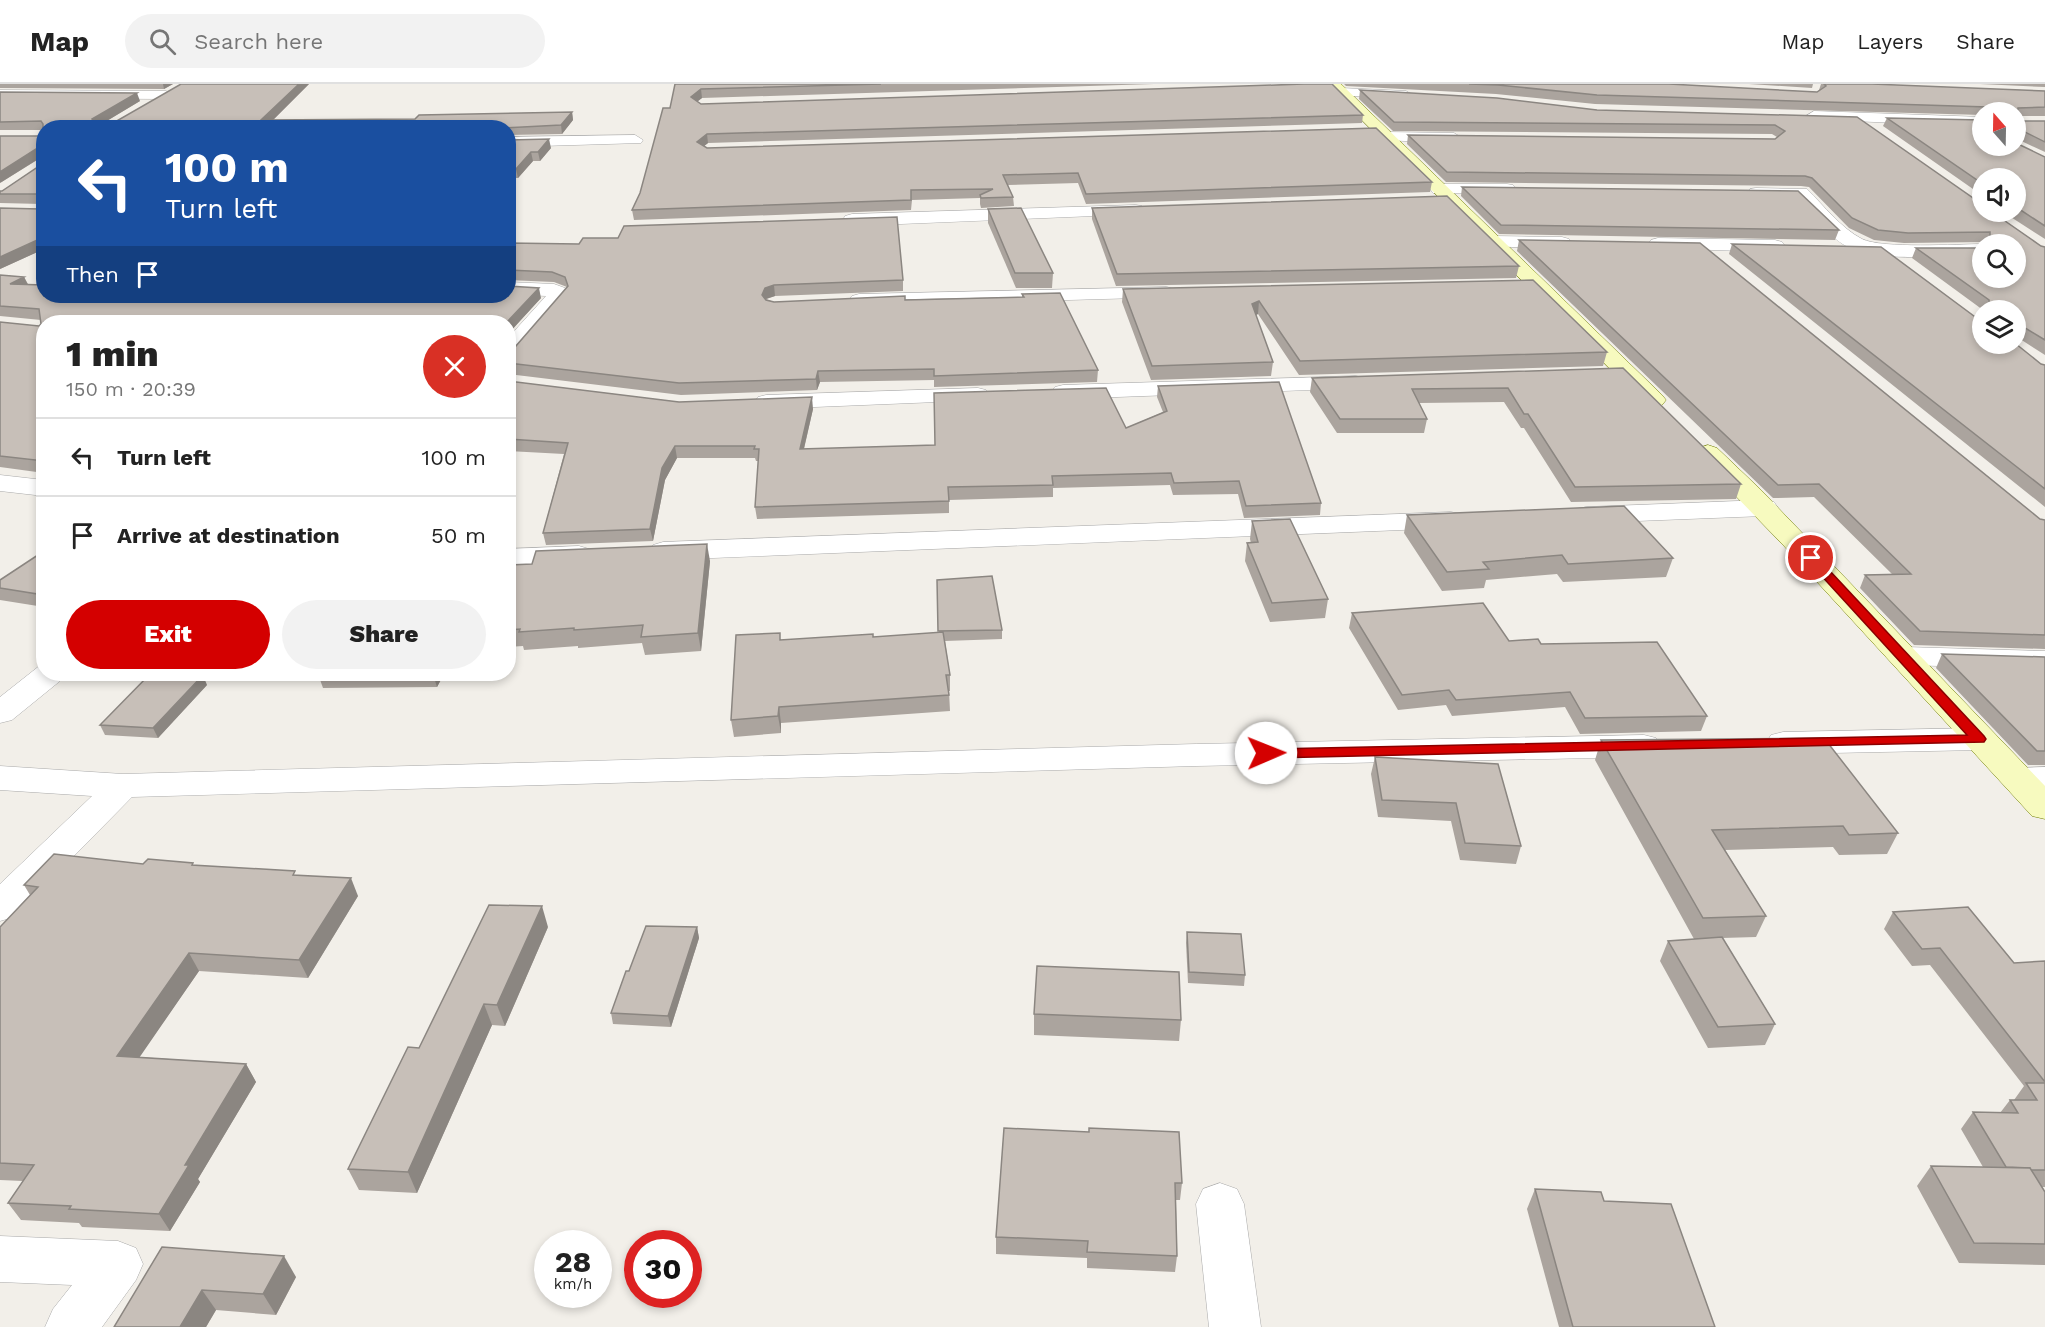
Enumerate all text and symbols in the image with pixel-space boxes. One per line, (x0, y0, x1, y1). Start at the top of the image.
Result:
search box (125, 14, 545, 68)
text: Map (30, 25, 89, 58)
icon: search (146, 25, 179, 58)
text: Search here (194, 29, 323, 54)
text: Map (1781, 29, 1824, 54)
text: Layers (1857, 29, 1923, 54)
text: Share (1956, 29, 2015, 54)
north arrow (1972, 102, 2026, 156)
map controls (1972, 102, 2026, 354)
text: 100 m (165, 143, 289, 192)
icon: left (66, 144, 144, 222)
button: sound (1972, 168, 2026, 222)
text: Turn left (165, 193, 277, 225)
button: search (1972, 234, 2026, 288)
icon: arrive (131, 258, 164, 291)
text: Then (66, 262, 119, 287)
button: layers (1972, 300, 2026, 354)
text: 1 min (66, 333, 159, 375)
button: close (423, 335, 486, 398)
text: 150 m · 20:39 (66, 377, 196, 401)
icon: left (66, 441, 99, 474)
text: Turn left (117, 445, 211, 470)
text: 100 m (422, 445, 486, 470)
icon: arrive (66, 519, 99, 552)
text: Arrive at destination (117, 523, 340, 548)
text: 50 m (431, 523, 486, 548)
pin (1785, 532, 1836, 583)
icon: arrive (1794, 541, 1827, 574)
button: Exit (66, 600, 270, 669)
button: Share (282, 600, 486, 669)
position arrow (1234, 721, 1298, 785)
speed limit sign: 30 (624, 1230, 702, 1308)
text: 28 (555, 1244, 591, 1279)
text: km/h (554, 1275, 592, 1293)

